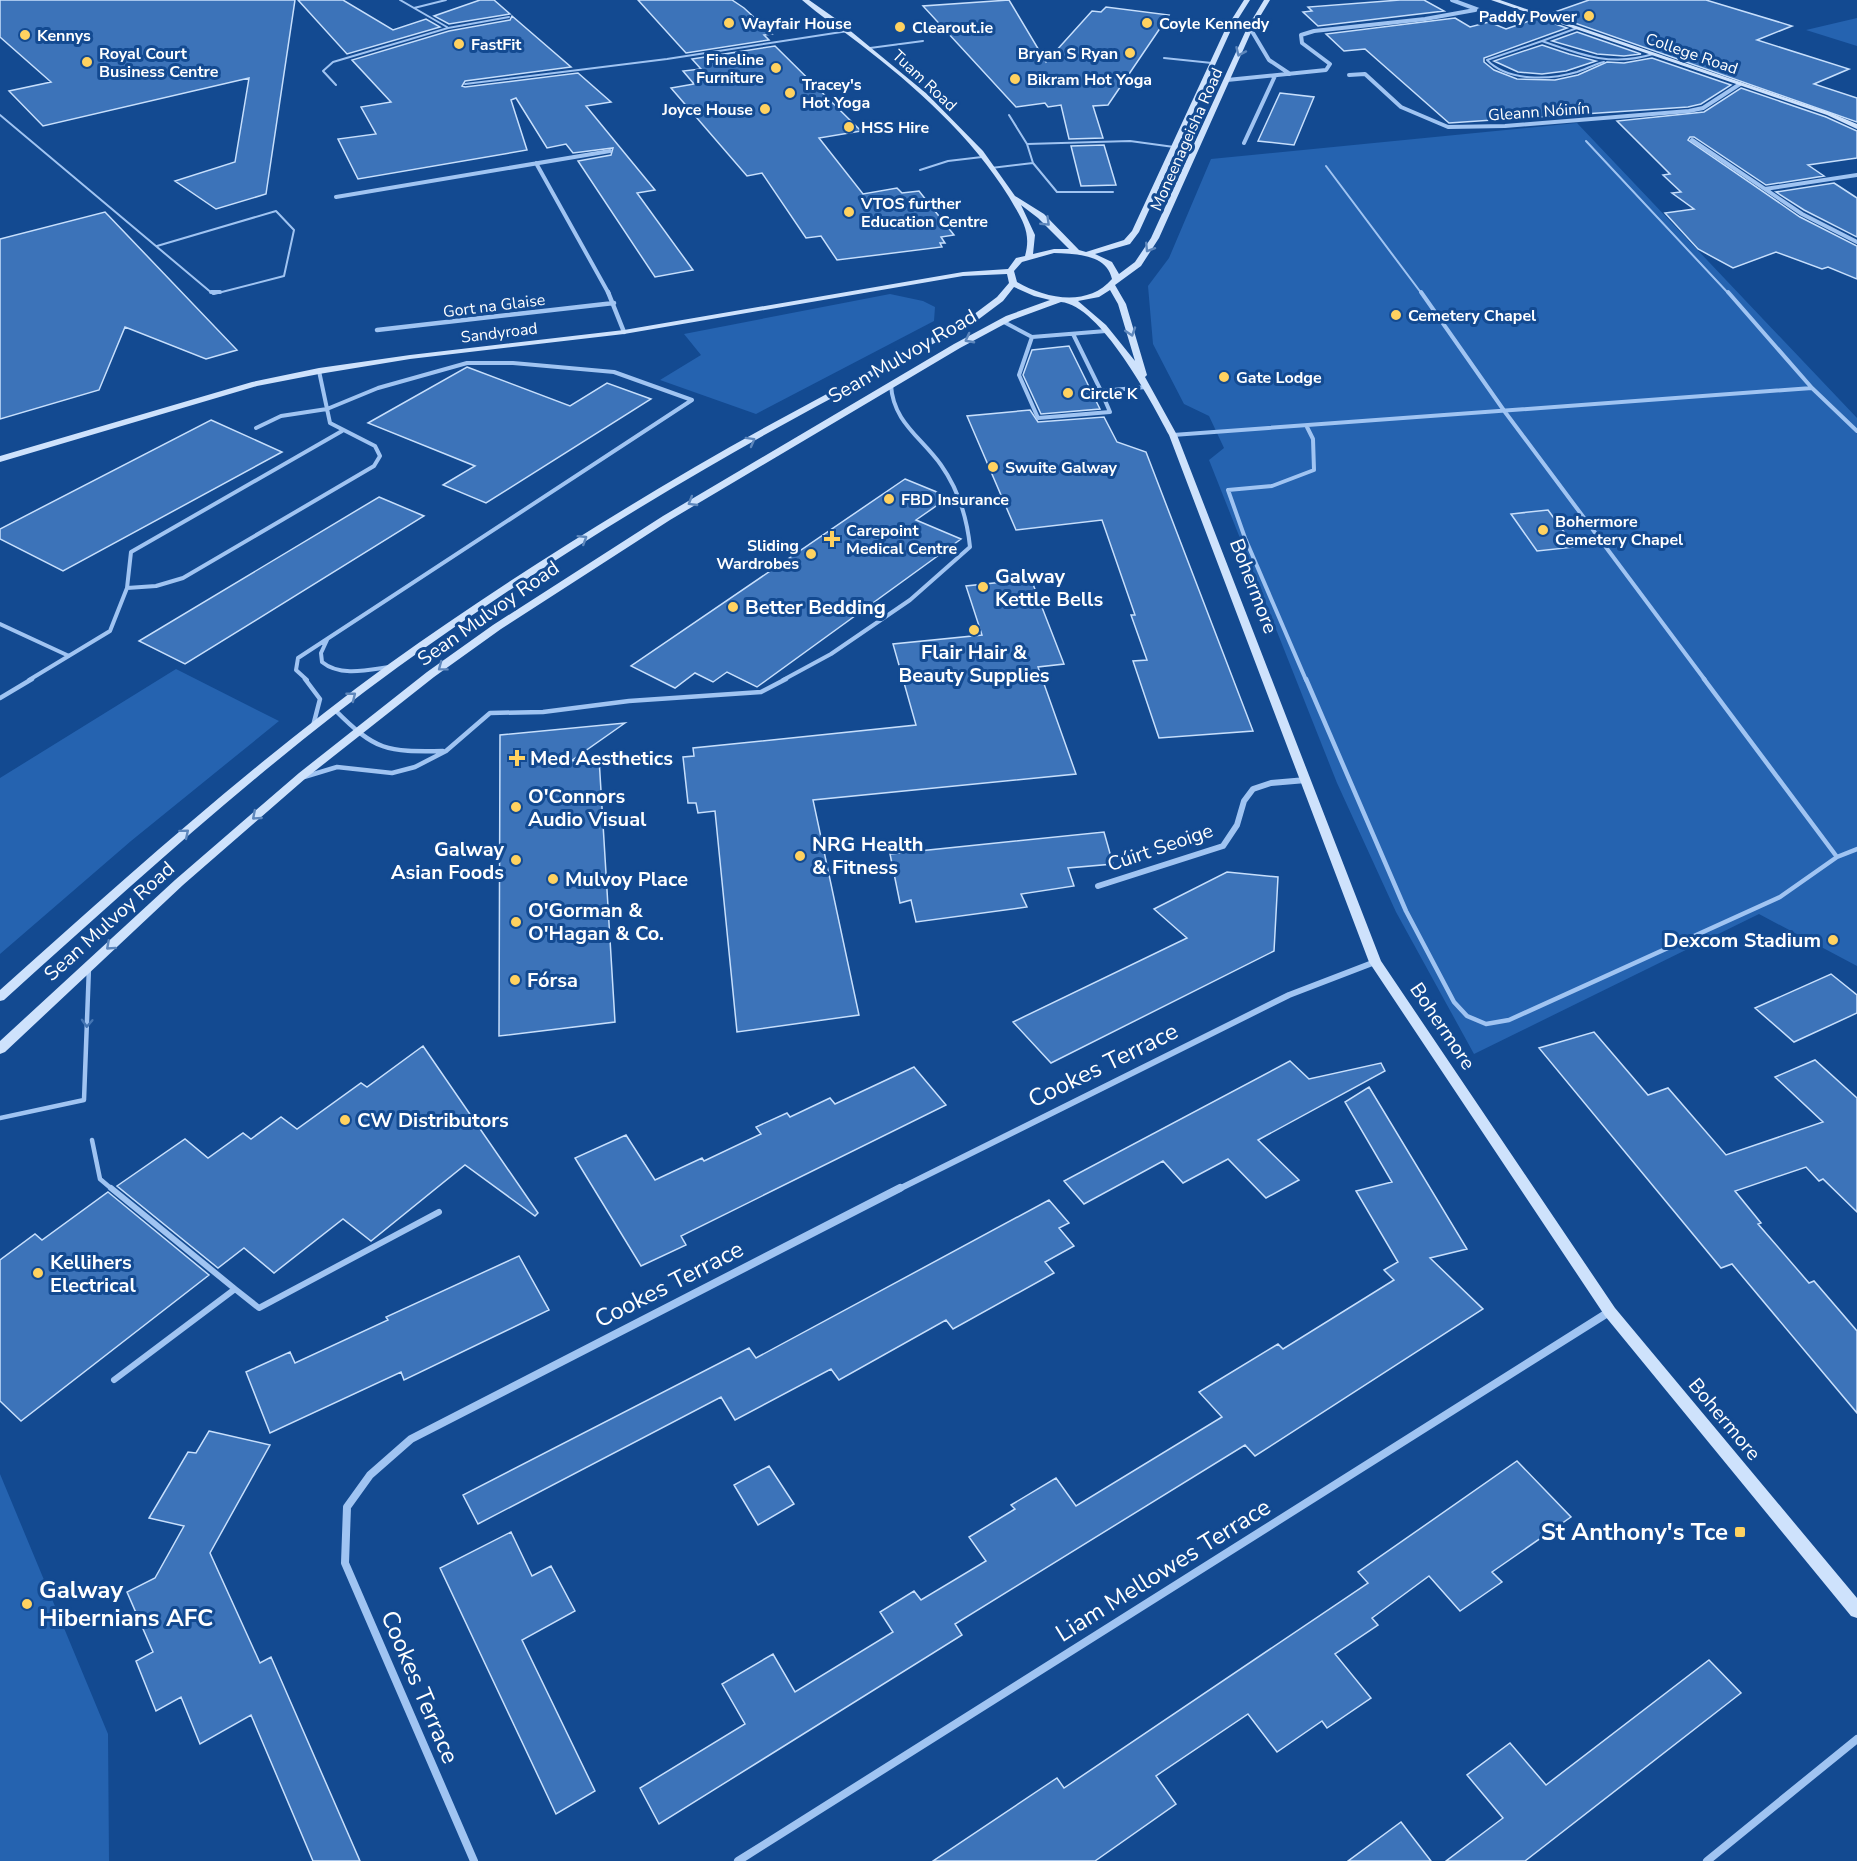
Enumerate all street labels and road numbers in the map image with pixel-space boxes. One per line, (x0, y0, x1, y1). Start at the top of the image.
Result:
street label: College Road (1643, 28, 1741, 80)
street label: Tuam Road (887, 45, 961, 116)
street label: Moneenageisha Road (1145, 64, 1228, 214)
street label: Gleann Nóinín (1487, 97, 1591, 127)
street label: Gort na Glaise (442, 289, 546, 323)
street label: Sean Mulvoy Road (823, 303, 981, 410)
street label: Sandyroad (459, 317, 539, 349)
street label: Bohermore (1223, 535, 1284, 638)
street label: Sean Mulvoy Road (412, 554, 564, 672)
street label: Cúirt Seoige (1104, 817, 1217, 878)
street label: Sean Mulvoy Road (38, 855, 180, 987)
street label: Bohermore (1404, 977, 1482, 1075)
street label: Cookes Terrace (1023, 1015, 1183, 1115)
street label: Cookes Terrace (589, 1233, 749, 1335)
street label: Bohermore (1682, 1372, 1767, 1466)
street label: Liam Mellowes Terrace (1049, 1491, 1277, 1649)
street label: Cookes Terrace (373, 1606, 467, 1768)

